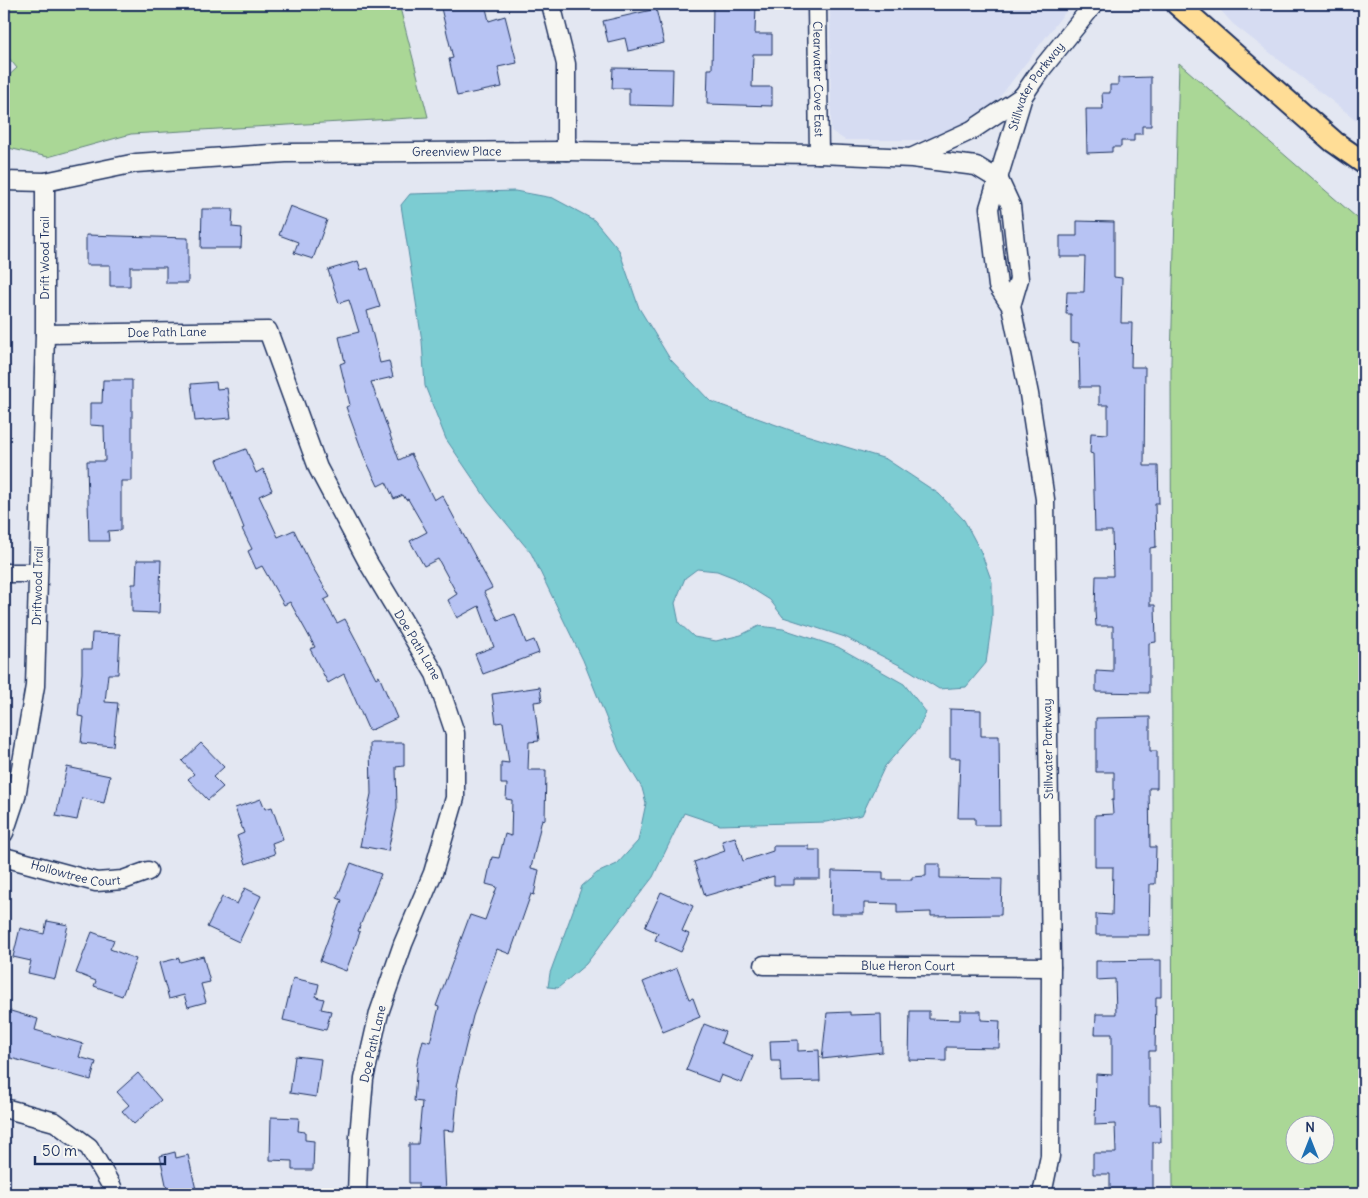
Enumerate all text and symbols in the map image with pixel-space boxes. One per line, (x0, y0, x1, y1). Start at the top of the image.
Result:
street label: Clearwater Cove East (810, 21, 827, 137)
street label: Stillwater Parkway (1005, 39, 1067, 132)
street label: Greenview Place (412, 143, 501, 159)
street label: Drift Wood Trail (37, 216, 52, 300)
street label: Doe Path Lane (127, 324, 207, 340)
street label: Driftwood Trail (29, 546, 46, 626)
street label: Doe Path Lane (391, 607, 444, 682)
street label: Stillwater Parkway (1039, 698, 1056, 800)
street label: Hollowtree Court (29, 857, 121, 889)
street label: Blue Heron Court (861, 958, 955, 973)
street label: Doe Path Lane (356, 1004, 389, 1084)
north arrow (1286, 1116, 1336, 1166)
text: N (1305, 1118, 1315, 1136)
scale bar (35, 1133, 165, 1165)
text: 50 m (42, 1141, 77, 1160)

